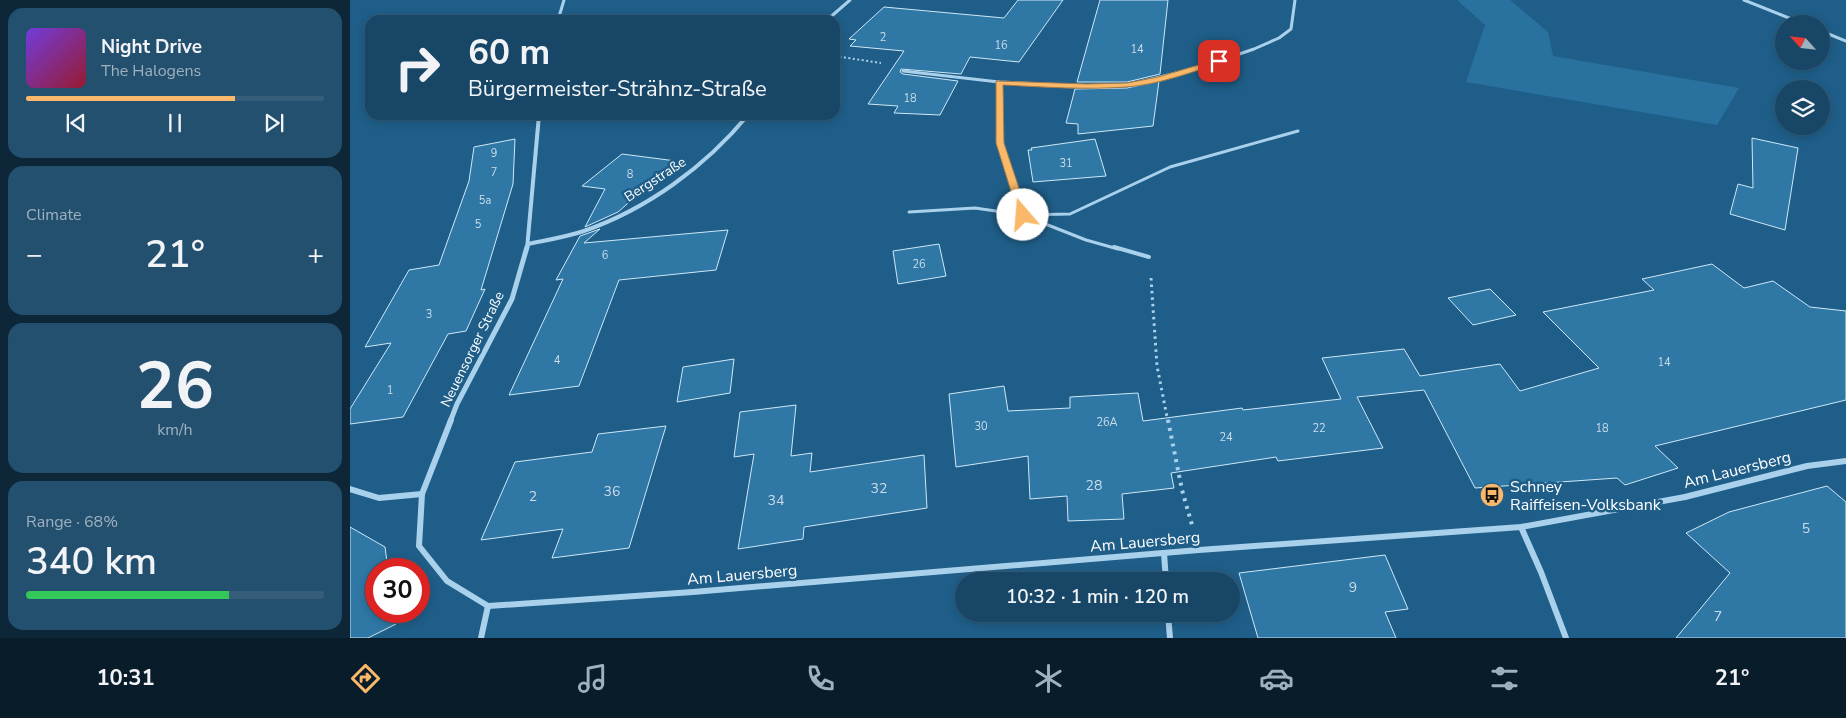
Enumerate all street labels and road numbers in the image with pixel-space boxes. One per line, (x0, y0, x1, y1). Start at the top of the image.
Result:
street label: Bergstraße (621, 152, 690, 206)
street label: Neuensorger Straße (436, 288, 509, 410)
street label: Am Lauersberg (1681, 446, 1793, 494)
street label: Am Lauersberg (1089, 526, 1201, 558)
street label: Am Lauersberg (686, 559, 798, 591)

